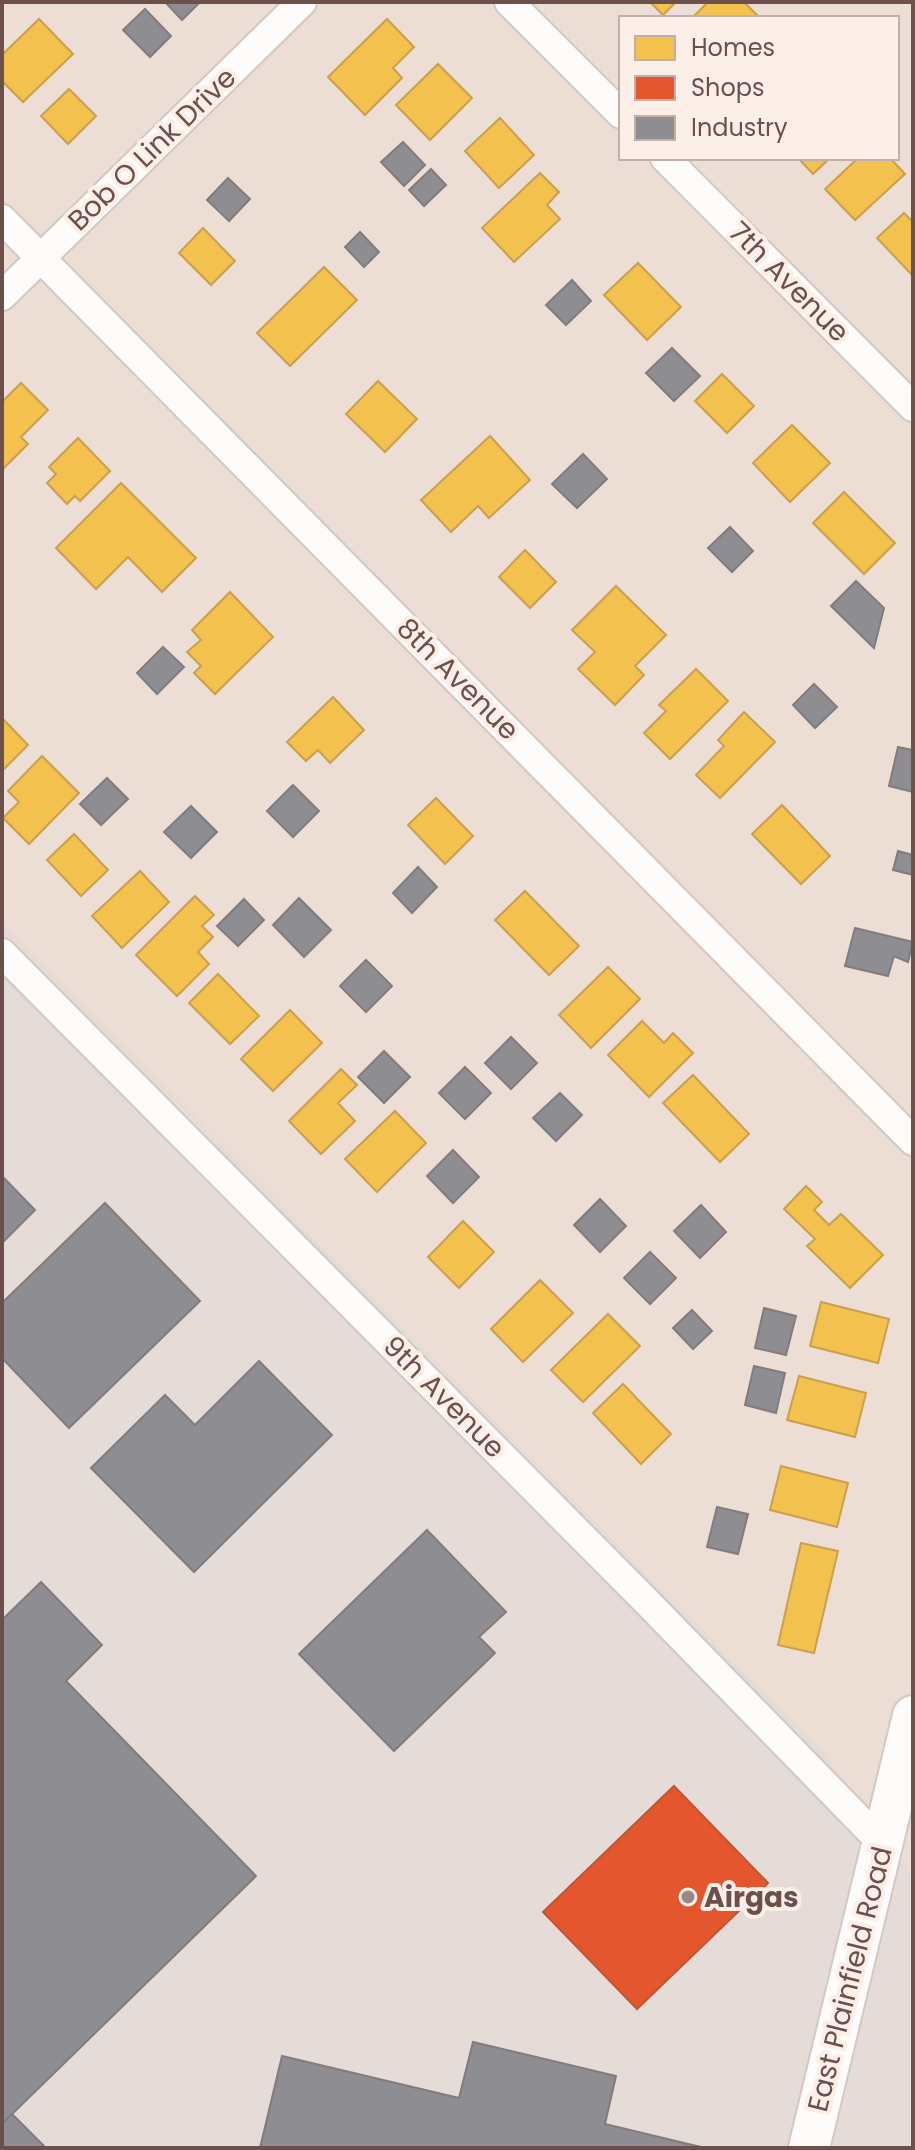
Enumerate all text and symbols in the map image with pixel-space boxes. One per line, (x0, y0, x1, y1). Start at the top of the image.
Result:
legend (619, 16, 899, 160)
text: Homes (691, 31, 775, 64)
street label: Bob O Link Drive (59, 59, 245, 239)
text: Shops (691, 71, 765, 104)
text: Industry (691, 111, 788, 144)
street label: 7th Avenue (720, 213, 858, 351)
street label: 8th Avenue (388, 609, 528, 749)
street label: 9th Avenue (374, 1327, 514, 1467)
street label: East Plainfield Road (798, 1842, 902, 2116)
place label: Airgas (704, 1878, 799, 1917)
marker: Airgas (679, 1888, 697, 1906)

